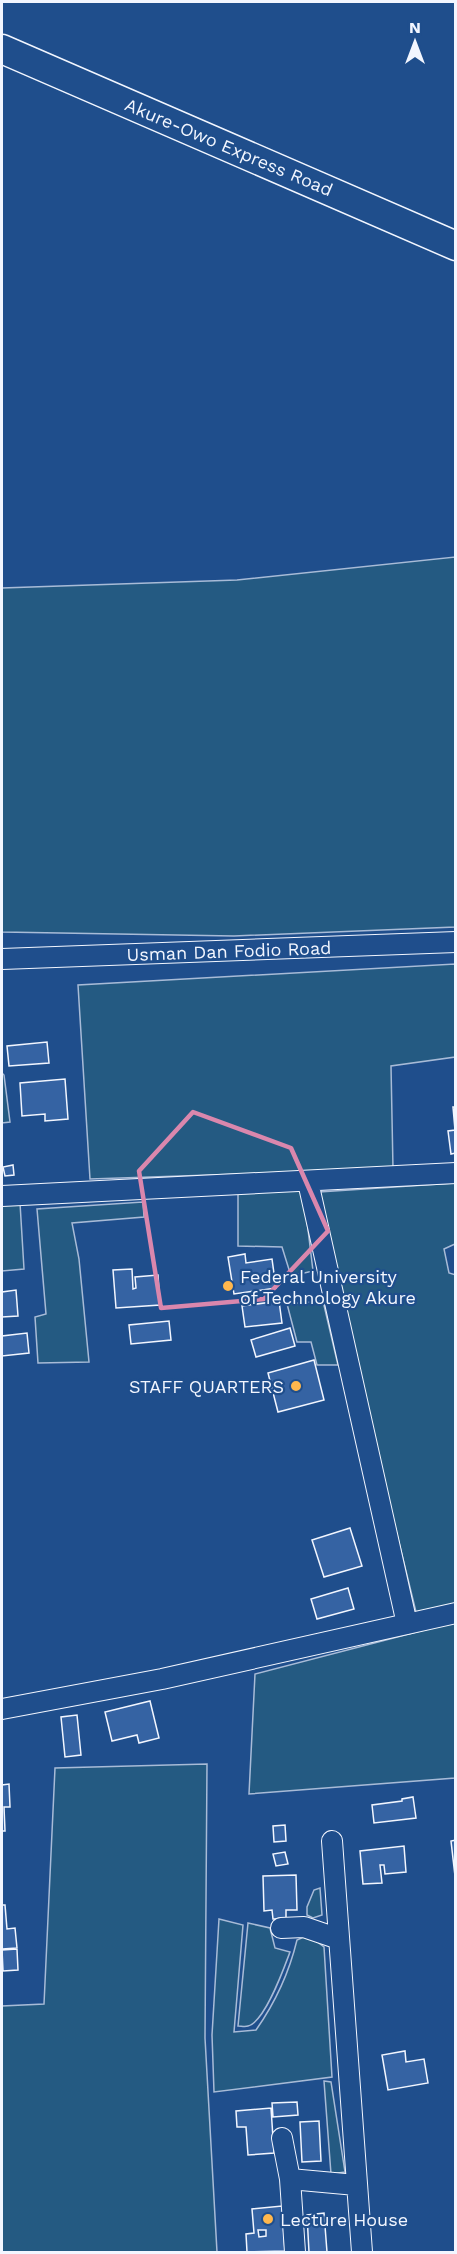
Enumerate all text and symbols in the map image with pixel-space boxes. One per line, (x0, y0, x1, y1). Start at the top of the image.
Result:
north arrow (385, 12, 445, 72)
text: N (409, 18, 421, 37)
street label: Akure-Owo Express Road (122, 94, 336, 200)
street label: Usman Dan Fodio Road (126, 937, 332, 965)
place label: Federal University of Technology Akure (240, 1266, 416, 1308)
marker: Federal University of Technology Akure (221, 1279, 235, 1293)
place label: STAFF QUARTERS (129, 1376, 284, 1397)
marker: STAFF QUARTERS (289, 1379, 303, 1393)
place label: Lecture House (280, 2209, 408, 2230)
marker: Lecture House (261, 2212, 275, 2226)

